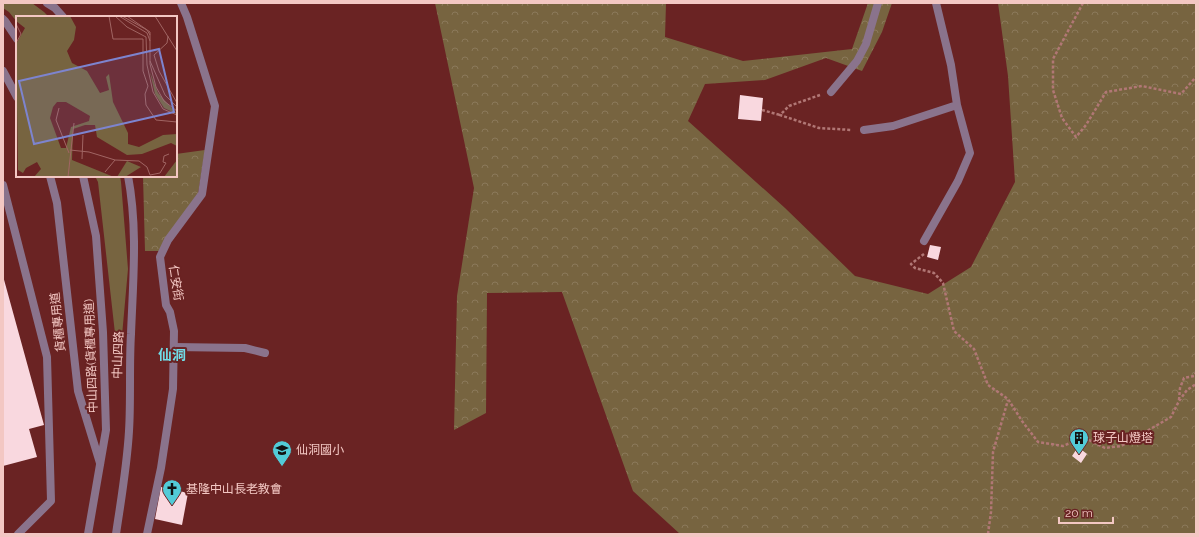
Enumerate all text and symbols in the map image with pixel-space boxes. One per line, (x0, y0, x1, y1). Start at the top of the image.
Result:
inset map (16, 16, 177, 177)
street label: 仁安街 (166, 264, 186, 302)
street label: 貨櫃專用道 (48, 291, 68, 353)
street label: 中山四路(貨櫃專用道) (82, 299, 100, 413)
street label: 中山四路 (110, 331, 126, 379)
district label: 仙洞 (158, 347, 186, 363)
building icon: 球子山燈塔 (1068, 427, 1090, 455)
place label: 球子山燈塔 (1093, 431, 1153, 445)
school or university icon: 仙洞國小 (271, 439, 293, 467)
place label: 仙洞國小 (296, 443, 344, 457)
church icon: 基隆中山長老教會 (161, 478, 183, 506)
place label: 基隆中山長老教會 (186, 482, 282, 496)
scale bar (1059, 499, 1113, 525)
text: 20 m (1065, 506, 1093, 520)

